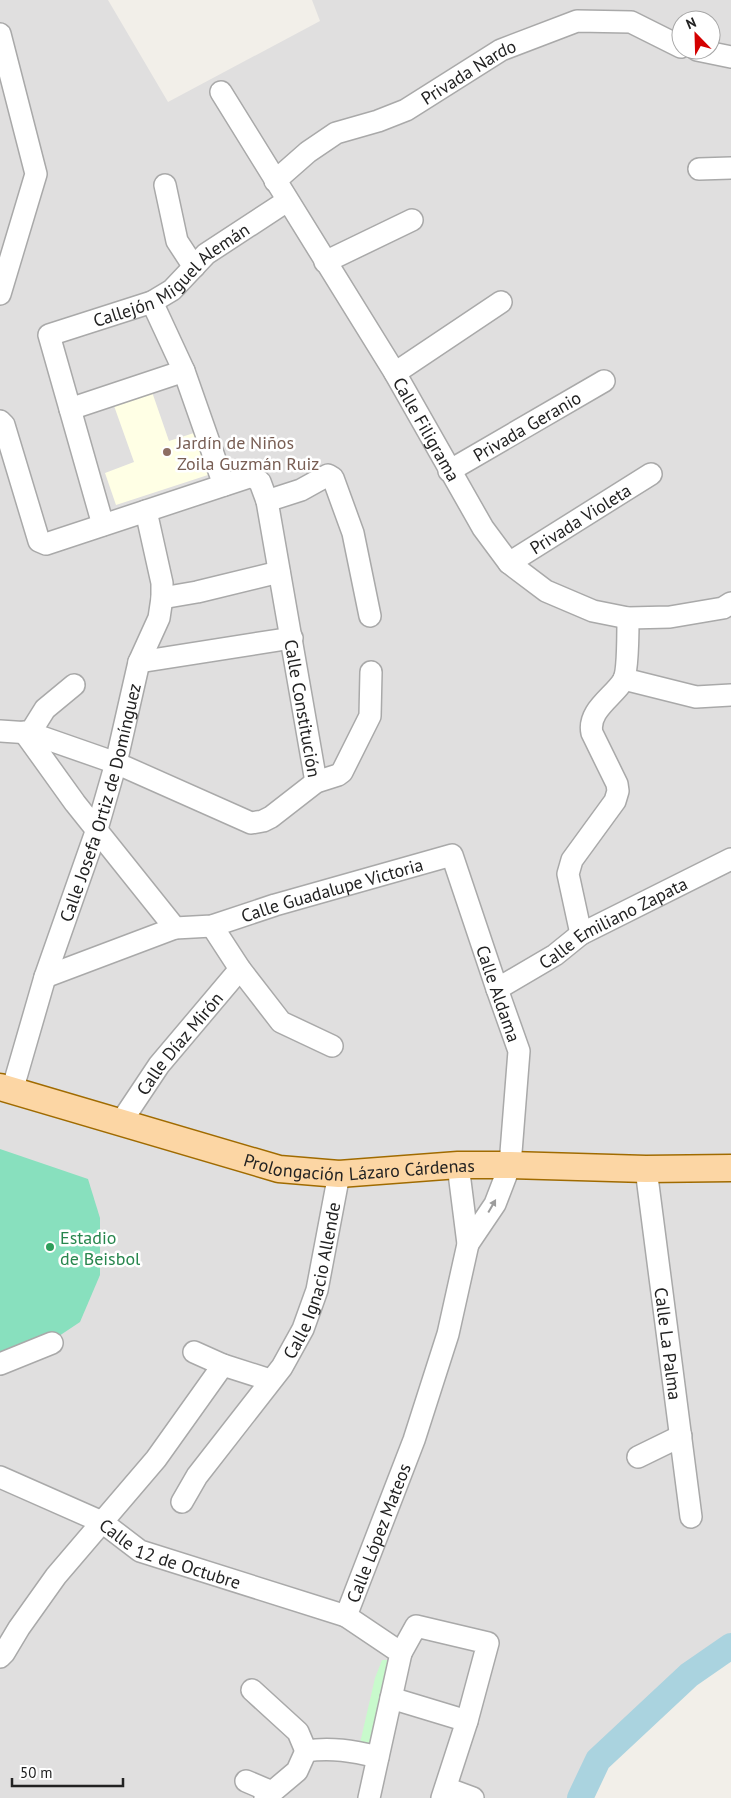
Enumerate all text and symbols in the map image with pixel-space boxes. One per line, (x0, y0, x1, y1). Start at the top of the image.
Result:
north arrow (671, 10, 721, 60)
text: N (683, 13, 699, 33)
street label: Privada Nardo (416, 34, 519, 109)
street label: Callejón Miguel Alemán (90, 217, 253, 332)
street label: Calle Filigrama (388, 373, 465, 485)
street label: Privada Geranio (469, 385, 585, 466)
place label: Jardín de Niños Zoila Guzmán Ruiz (176, 431, 319, 475)
marker: Jardín de Niños Zoila Guzmán Ruiz (161, 446, 173, 458)
street label: Privada Violeta (525, 478, 635, 559)
street label: Calle Constitución (280, 638, 326, 779)
street label: Calle Josefa Ortiz de Domínguez (54, 681, 145, 925)
street label: Calle Guadalupe Victoria (238, 852, 426, 927)
street label: Calle Emiliano Zapata (534, 871, 691, 974)
street label: Calle Aldama (472, 942, 526, 1045)
street label: Calle Díaz Mirón (131, 987, 227, 1099)
street label: Prolongación Lázaro Cárdenas (241, 1148, 475, 1186)
street label: Calle Ignacio Allende (277, 1200, 345, 1363)
one-way arrow (488, 1200, 497, 1213)
place label: Estadio de Beisbol (60, 1226, 141, 1270)
marker: Estadio de Beisbol (44, 1241, 56, 1253)
street label: Calle La Palma (650, 1286, 687, 1401)
street label: Calle López Mateos (341, 1460, 415, 1606)
street label: Calle 12 de Octubre (95, 1513, 244, 1594)
scale bar (12, 1756, 124, 1788)
text: 50 m (20, 1763, 53, 1782)

